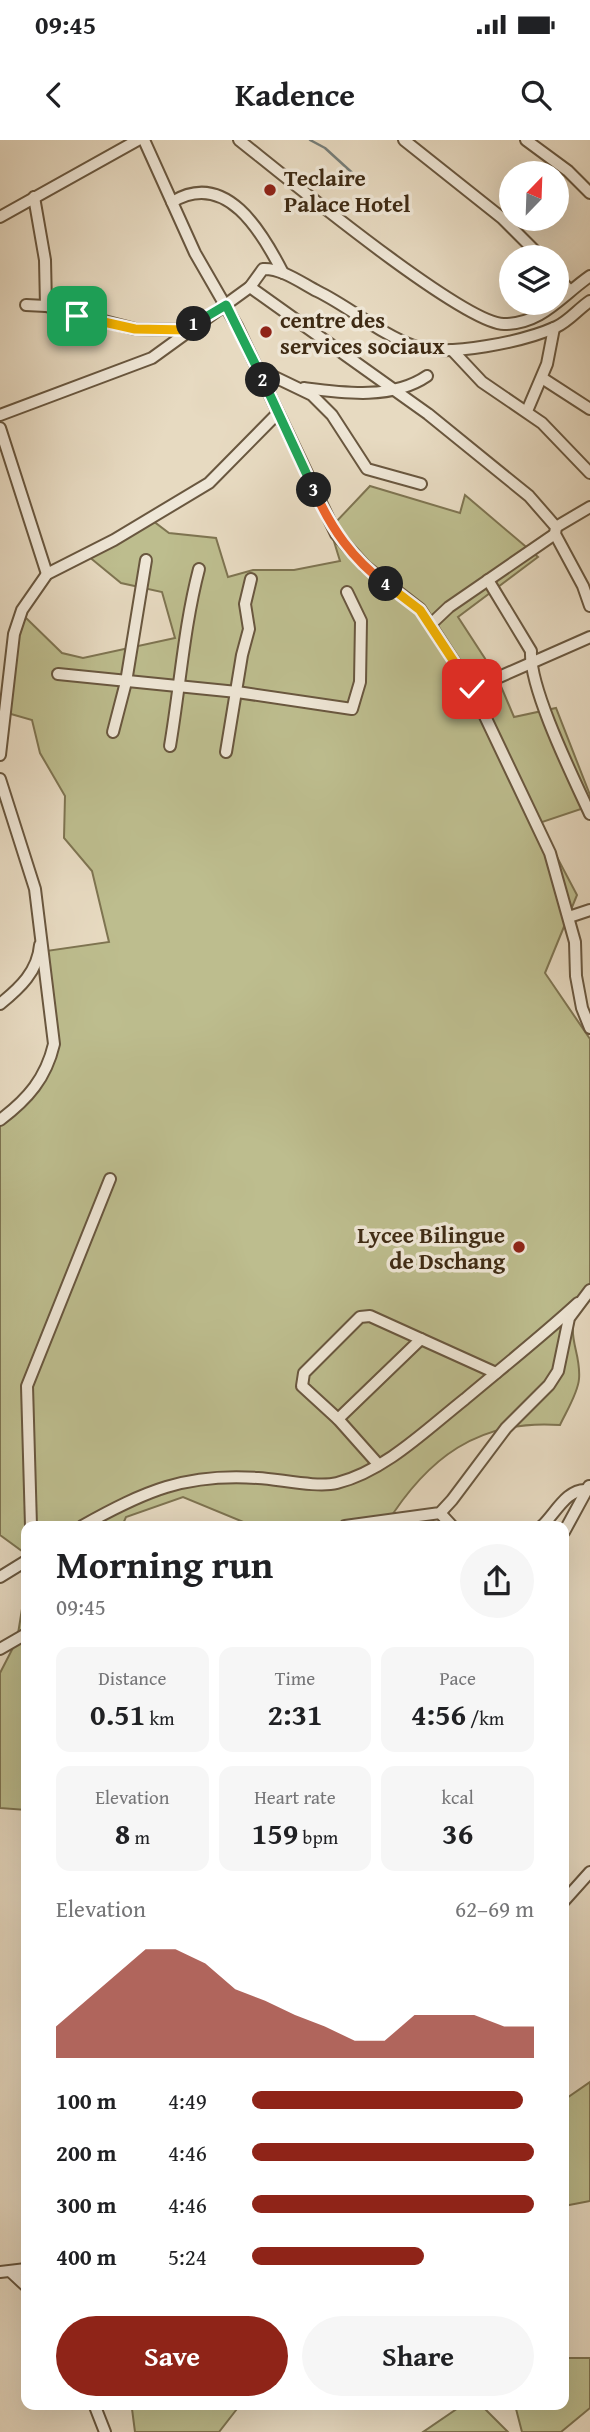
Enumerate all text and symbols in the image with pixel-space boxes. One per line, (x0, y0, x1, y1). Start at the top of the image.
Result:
text: 09:45 (35, 5, 96, 44)
text: Kadence (235, 71, 355, 118)
icon: back (35, 76, 73, 114)
icon: search (517, 76, 555, 114)
place label: Teclaire Palace Hotel (284, 161, 410, 220)
north arrow (499, 161, 569, 231)
map controls (499, 161, 569, 315)
marker: Teclaire Palace Hotel (262, 182, 278, 198)
button: layers (499, 245, 569, 315)
pin (47, 286, 107, 346)
icon: arrive (58, 297, 96, 335)
place label: centre des services sociaux (280, 303, 445, 362)
pin: 1 (176, 306, 212, 342)
text: 1 (189, 309, 198, 337)
marker: centre des services sociaux (258, 324, 274, 340)
pin: 2 (246, 362, 280, 398)
text: 2 (258, 365, 267, 393)
pin: 3 (296, 472, 332, 508)
text: 3 (309, 475, 318, 503)
pin: 4 (368, 566, 404, 602)
text: 4 (381, 569, 390, 597)
pin (442, 659, 502, 719)
icon: check (453, 670, 491, 708)
place label: Lycee Bilingue de Dschang (357, 1218, 506, 1277)
marker: Lycee Bilingue de Dschang (511, 1239, 527, 1255)
text: Morning run (56, 1536, 273, 1592)
button: share (460, 1544, 534, 1618)
text: 09:45 (56, 1590, 106, 1623)
text: Distance (98, 1664, 166, 1692)
text: Time (275, 1664, 315, 1692)
text: Pace (439, 1664, 476, 1692)
text: 0.51 (90, 1692, 145, 1736)
text: 2:31 (267, 1692, 323, 1736)
text: 4:56 (411, 1692, 466, 1736)
text: km (145, 1704, 175, 1732)
text: /km (466, 1704, 504, 1732)
text: Elevation (95, 1783, 170, 1811)
text: Heart rate (254, 1783, 336, 1811)
text: kcal (441, 1783, 474, 1811)
text: 8 (115, 1811, 130, 1855)
text: 159 (252, 1811, 298, 1855)
text: 36 (442, 1811, 473, 1855)
text: m (130, 1823, 150, 1851)
text: bpm (298, 1823, 338, 1851)
text: Elevation (56, 1892, 146, 1925)
text: 62–69 m (455, 1892, 534, 1925)
text: 100 m (56, 2084, 117, 2117)
text: 4:49 (168, 2084, 207, 2117)
text: 200 m (56, 2136, 117, 2169)
text: 4:46 (168, 2136, 207, 2169)
text: 300 m (56, 2188, 117, 2221)
text: 4:46 (168, 2188, 207, 2221)
text: 400 m (56, 2240, 117, 2273)
text: 5:24 (168, 2240, 207, 2273)
button: Save (56, 2316, 288, 2396)
button: Share (302, 2316, 534, 2396)

